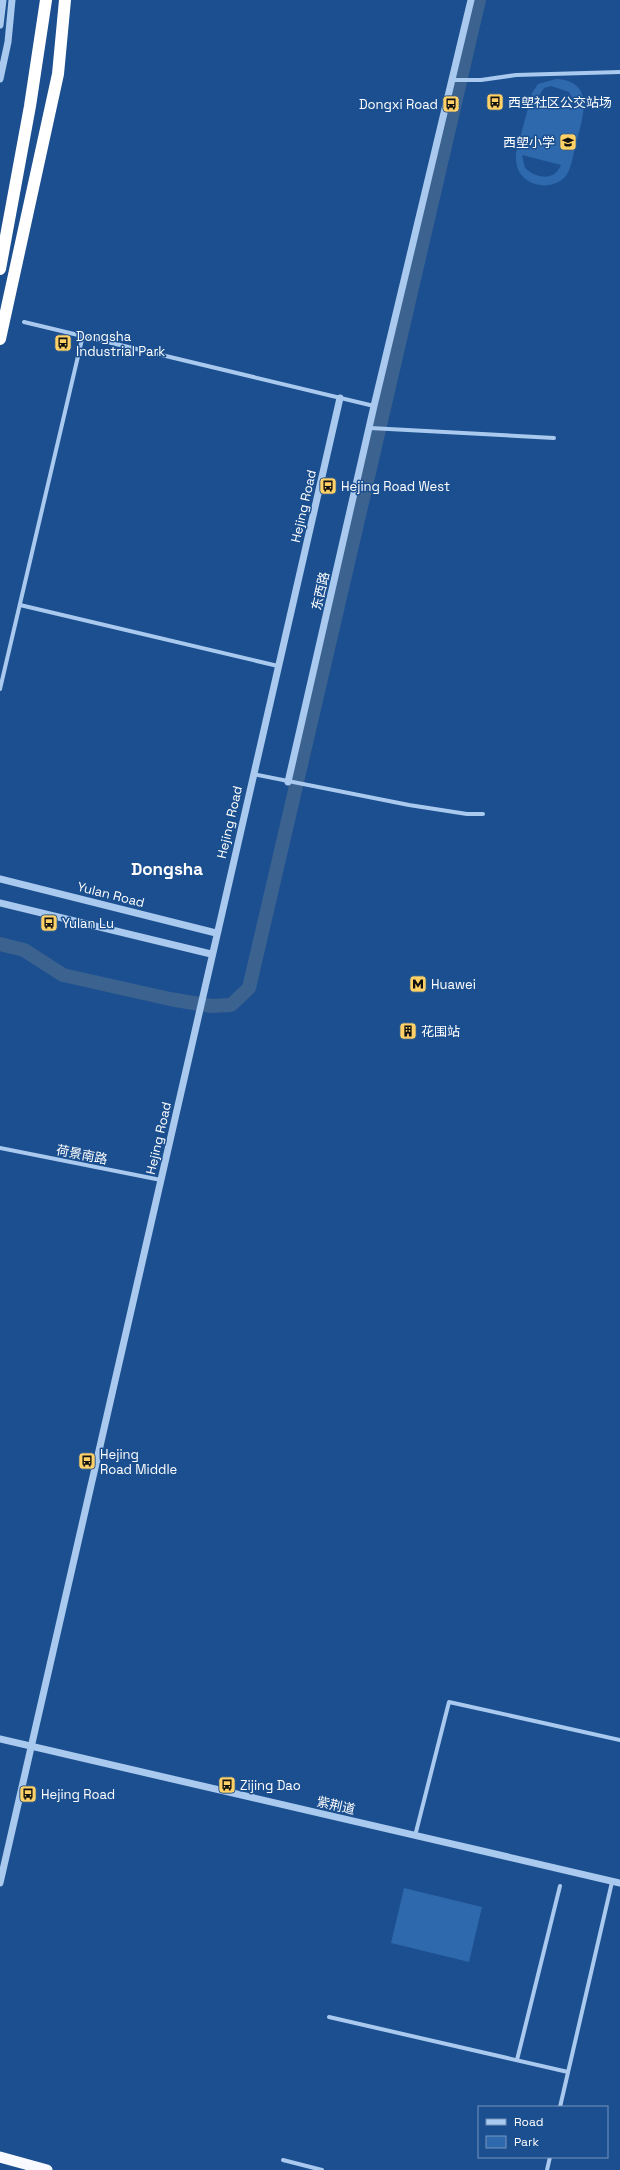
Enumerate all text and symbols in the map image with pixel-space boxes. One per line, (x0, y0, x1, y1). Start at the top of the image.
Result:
bus stop icon: 西塱社区公交站场 (485, 92, 505, 112)
bus stop icon: Dongxi Road (441, 94, 461, 114)
place label: 西塱社区公交站场 (508, 94, 612, 111)
place label: Dongxi Road (359, 96, 438, 113)
school or university icon: 西塱小学 (558, 132, 578, 152)
place label: 西塱小学 (503, 134, 555, 151)
place label: Dongsha Industrial Park (76, 328, 165, 360)
bus stop icon: Dongsha Industrial Park (53, 333, 73, 353)
street label: Hejing Road (287, 468, 320, 544)
bus stop icon: Hejing Road West (318, 476, 338, 496)
place label: Hejing Road West (341, 478, 450, 495)
street label: 东西路 (308, 570, 333, 612)
street label: Hejing Road (213, 784, 246, 860)
district label: Dongsha (131, 858, 203, 880)
street label: Yulan Road (75, 878, 146, 911)
bus stop icon: Yulan Lu (39, 913, 59, 933)
place label: Yulan Lu (62, 915, 114, 932)
metro station icon: Huawei (408, 974, 428, 994)
place label: Huawei (431, 976, 476, 993)
building icon: 花围站 (398, 1021, 418, 1041)
place label: 花围站 (421, 1023, 460, 1040)
street label: Hejing Road (142, 1100, 175, 1176)
street label: 荷景南路 (55, 1141, 109, 1168)
place label: Hejing Road Middle (100, 1446, 177, 1478)
bus stop icon: Hejing Road Middle (77, 1451, 97, 1471)
bus stop icon: Zijing Dao (217, 1775, 237, 1795)
place label: Zijing Dao (240, 1777, 301, 1794)
bus stop icon: Hejing Road (18, 1784, 38, 1804)
place label: Hejing Road (41, 1786, 115, 1803)
street label: 紫荆道 (315, 1793, 357, 1818)
legend (478, 2106, 608, 2158)
text: Road (514, 2114, 543, 2130)
text: Park (514, 2134, 539, 2150)

